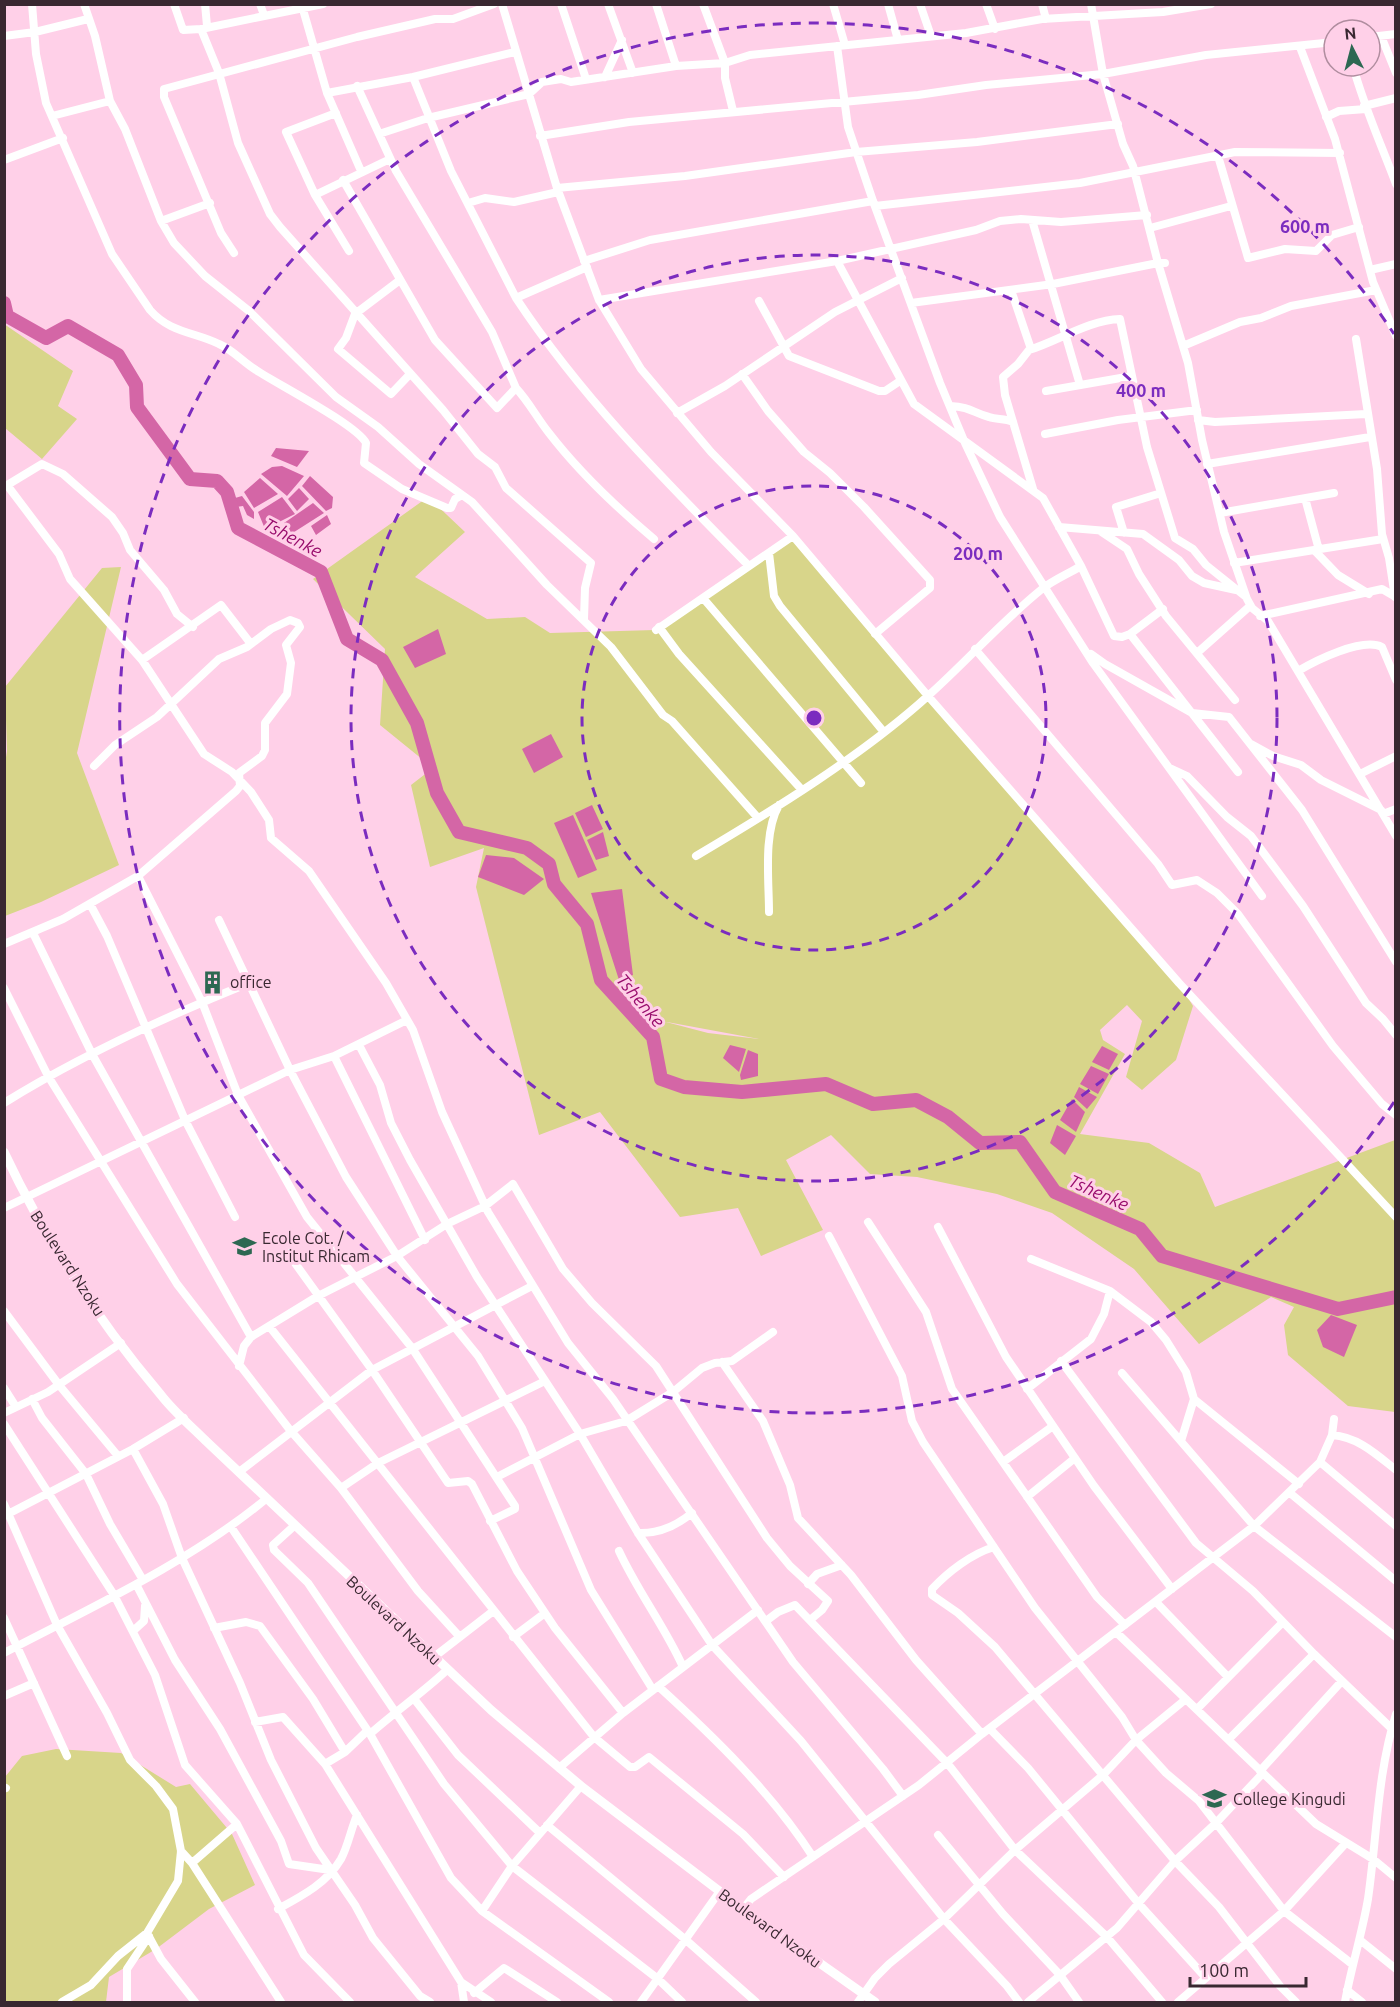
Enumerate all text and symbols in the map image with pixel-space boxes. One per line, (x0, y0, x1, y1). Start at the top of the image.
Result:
north arrow (1322, 18, 1382, 78)
text: N (1344, 24, 1357, 43)
text: 600 m (1280, 216, 1330, 236)
text: 400 m (1116, 380, 1166, 400)
water label: Tshenke (260, 513, 326, 561)
text: 200 m (953, 543, 1003, 563)
centre of rings (804, 708, 824, 728)
building icon: office (199, 969, 225, 995)
water label: Tshenke (613, 969, 669, 1031)
place label: office (230, 973, 272, 991)
water label: Tshenke (1066, 1170, 1132, 1214)
street label: Boulevard Nzoku (27, 1207, 109, 1319)
place label: Ecole Cot. / Institut Rhicam (262, 1229, 370, 1265)
school or university icon: Ecole Cot. / Institut Rhicam (231, 1234, 257, 1260)
street label: Boulevard Nzoku (343, 1572, 445, 1668)
school or university icon: College Kingudi (1202, 1786, 1228, 1812)
place label: College Kingudi (1233, 1790, 1346, 1808)
street label: Boulevard Nzoku (715, 1885, 825, 1971)
scale bar (1190, 1950, 1306, 1988)
text: 100 m (1199, 1960, 1249, 1980)

